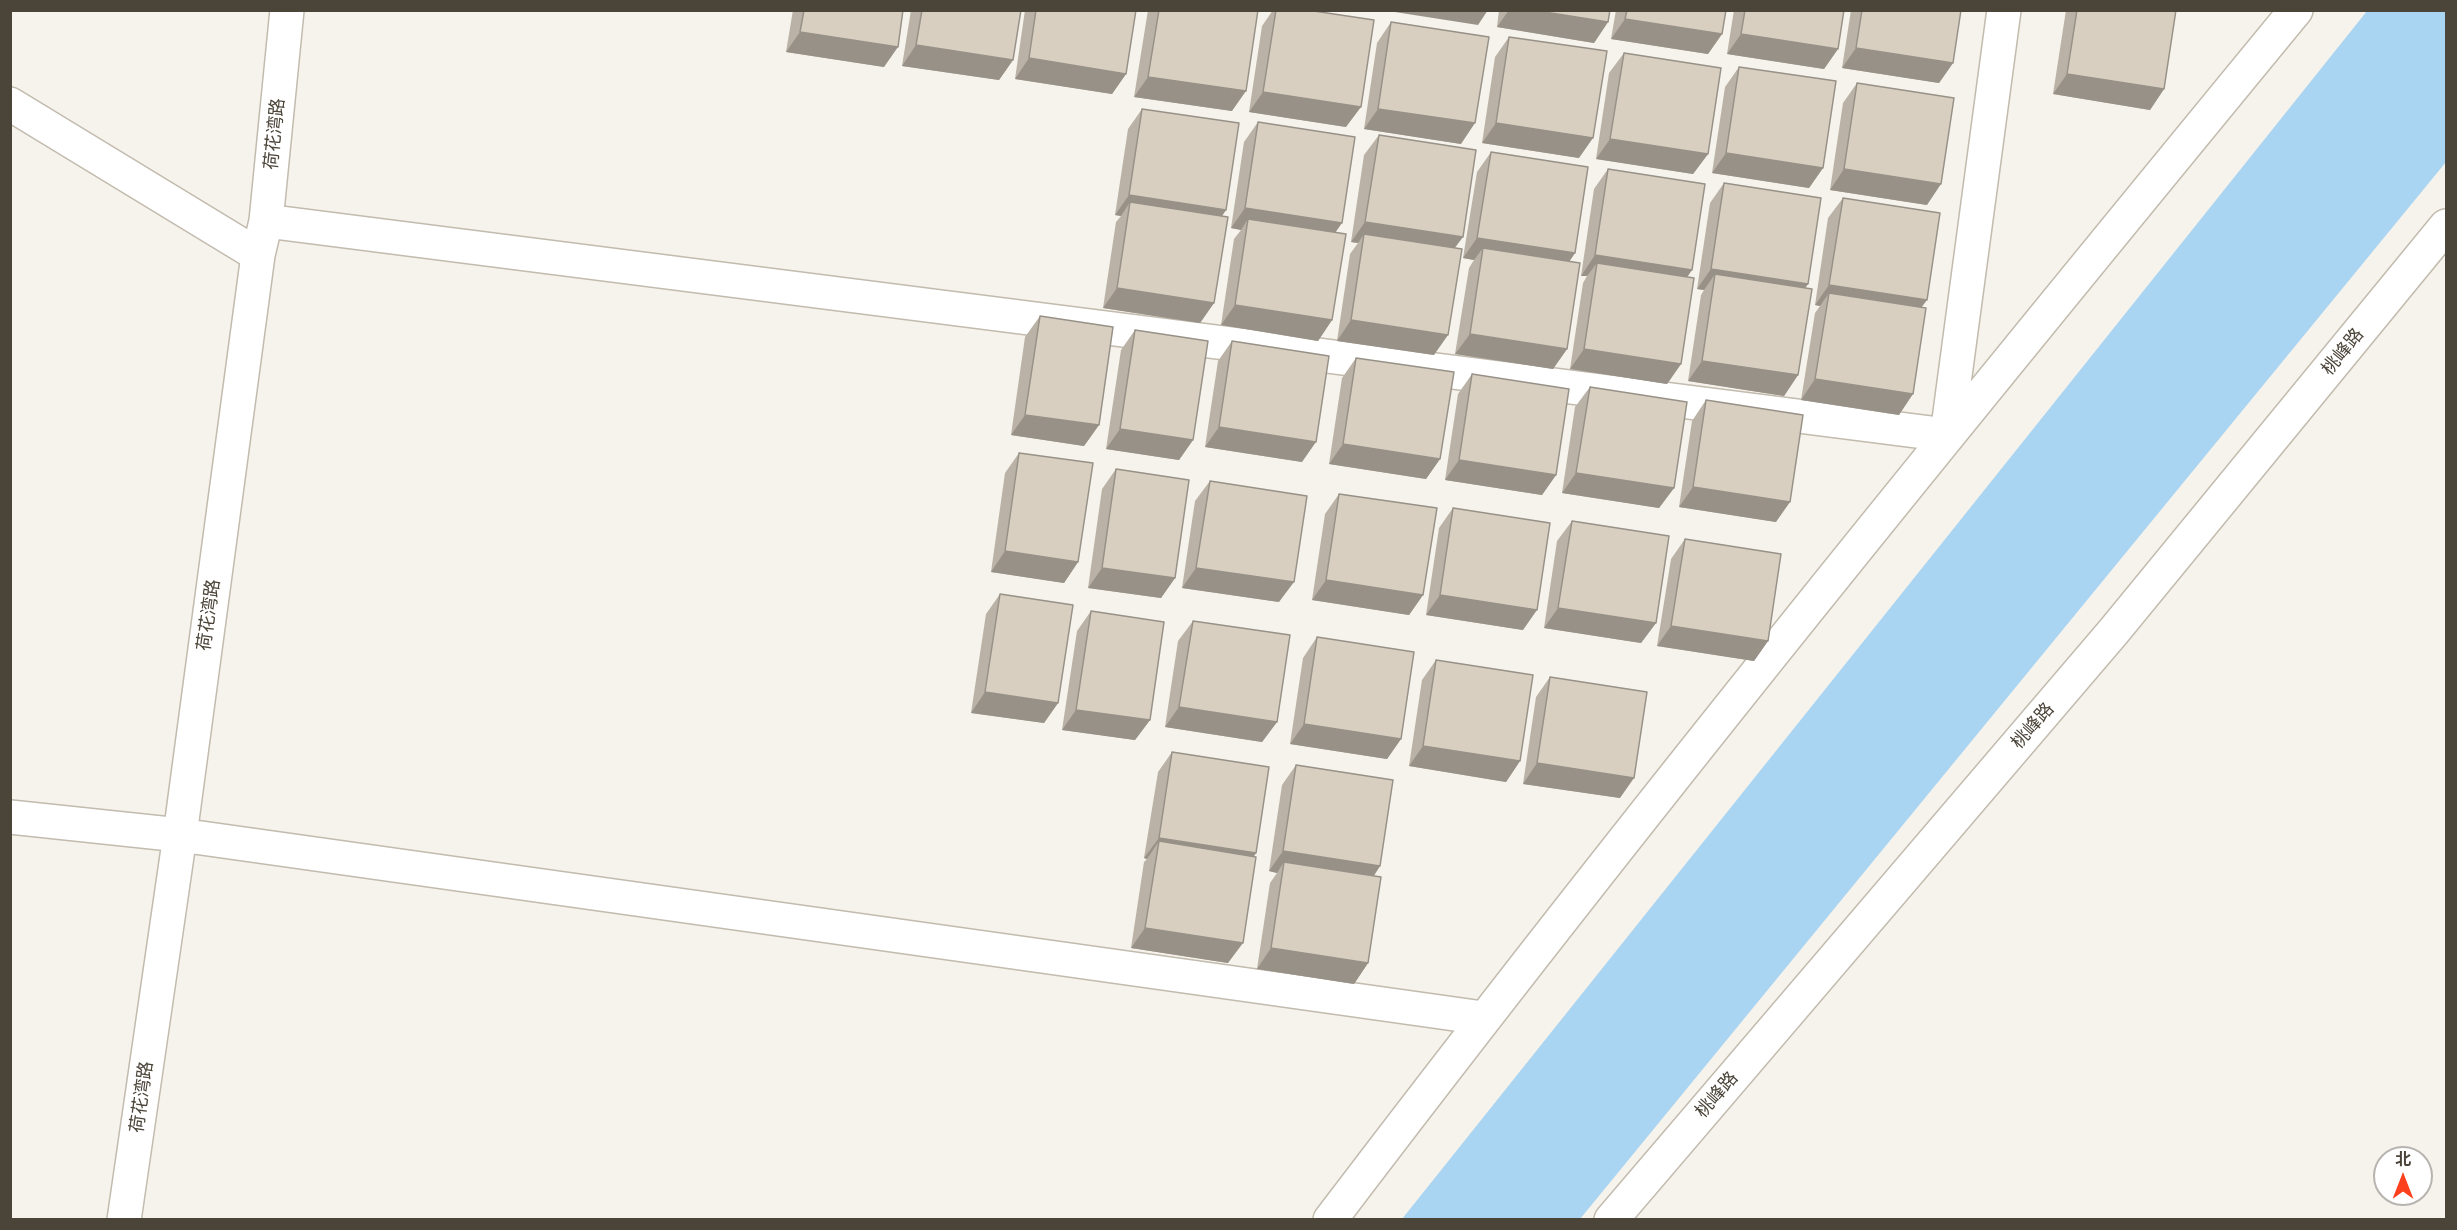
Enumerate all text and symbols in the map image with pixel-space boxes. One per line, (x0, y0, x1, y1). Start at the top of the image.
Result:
street label: 荷花湾路 (260, 97, 290, 171)
street label: 桃峰路 (2318, 324, 2368, 380)
street label: 荷花湾路 (193, 578, 225, 652)
street label: 桃峰路 (2007, 699, 2059, 753)
street label: 荷花湾路 (126, 1060, 158, 1134)
street label: 桃峰路 (1691, 1068, 1743, 1122)
north arrow (2373, 1146, 2433, 1206)
text: 北 (2395, 1150, 2411, 1169)

